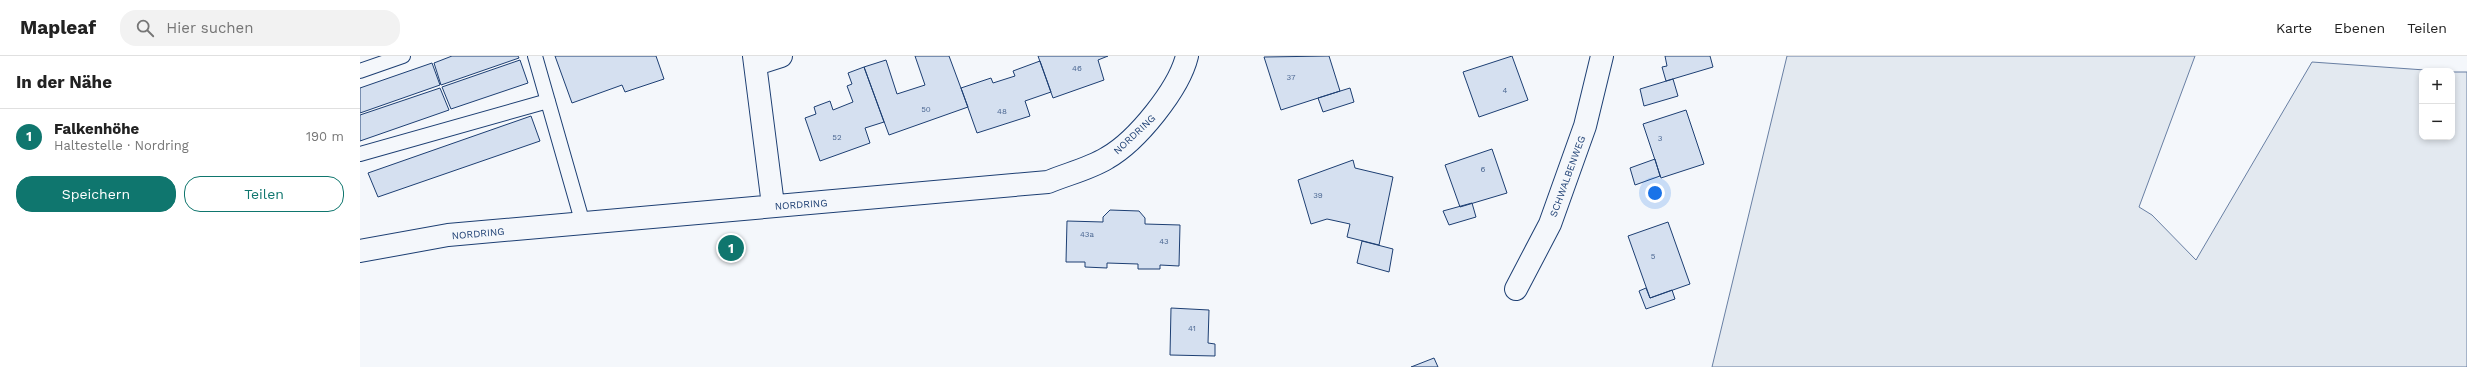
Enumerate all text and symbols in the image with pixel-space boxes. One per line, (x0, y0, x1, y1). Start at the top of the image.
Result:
search box (120, 10, 400, 46)
text: Mapleaf (20, 16, 96, 39)
icon: search (134, 17, 156, 39)
text: Hier suchen (166, 19, 254, 37)
text: Karte (2276, 20, 2312, 36)
text: Ebenen (2334, 20, 2385, 36)
text: Teilen (2407, 20, 2447, 36)
house number: 46 (1072, 64, 1082, 73)
map controls (2419, 68, 2455, 140)
button: + (2419, 68, 2455, 104)
text: In der Nähe (16, 72, 112, 92)
house number: 37 (1287, 73, 1296, 82)
house number: 4 (1503, 86, 1508, 95)
button: − (2419, 104, 2455, 140)
house number: 50 (921, 105, 931, 114)
house number: 48 (997, 107, 1007, 116)
street label: NORDRING (1111, 112, 1157, 156)
text: Falkenhöhe (54, 120, 139, 138)
text: 1 (26, 129, 32, 144)
text: 190 m (306, 129, 344, 144)
house number: 52 (832, 133, 842, 142)
street label: SCHWALBENWEG (1548, 134, 1587, 218)
house number: 3 (1658, 134, 1663, 143)
text: Haltestelle · Nordring (54, 138, 189, 153)
house number: 6 (1481, 165, 1486, 174)
button: Speichern (16, 176, 176, 212)
button: Teilen (184, 176, 344, 212)
your location (1645, 183, 1665, 203)
house number: 39 (1313, 191, 1323, 200)
street label: NORDRING (774, 197, 828, 212)
street label: NORDRING (451, 226, 505, 241)
house number: 43a (1080, 230, 1095, 239)
pin: 1 (718, 233, 744, 263)
house number: 43 (1159, 237, 1169, 246)
house number: 5 (1651, 252, 1656, 261)
house number: 41 (1188, 324, 1196, 333)

